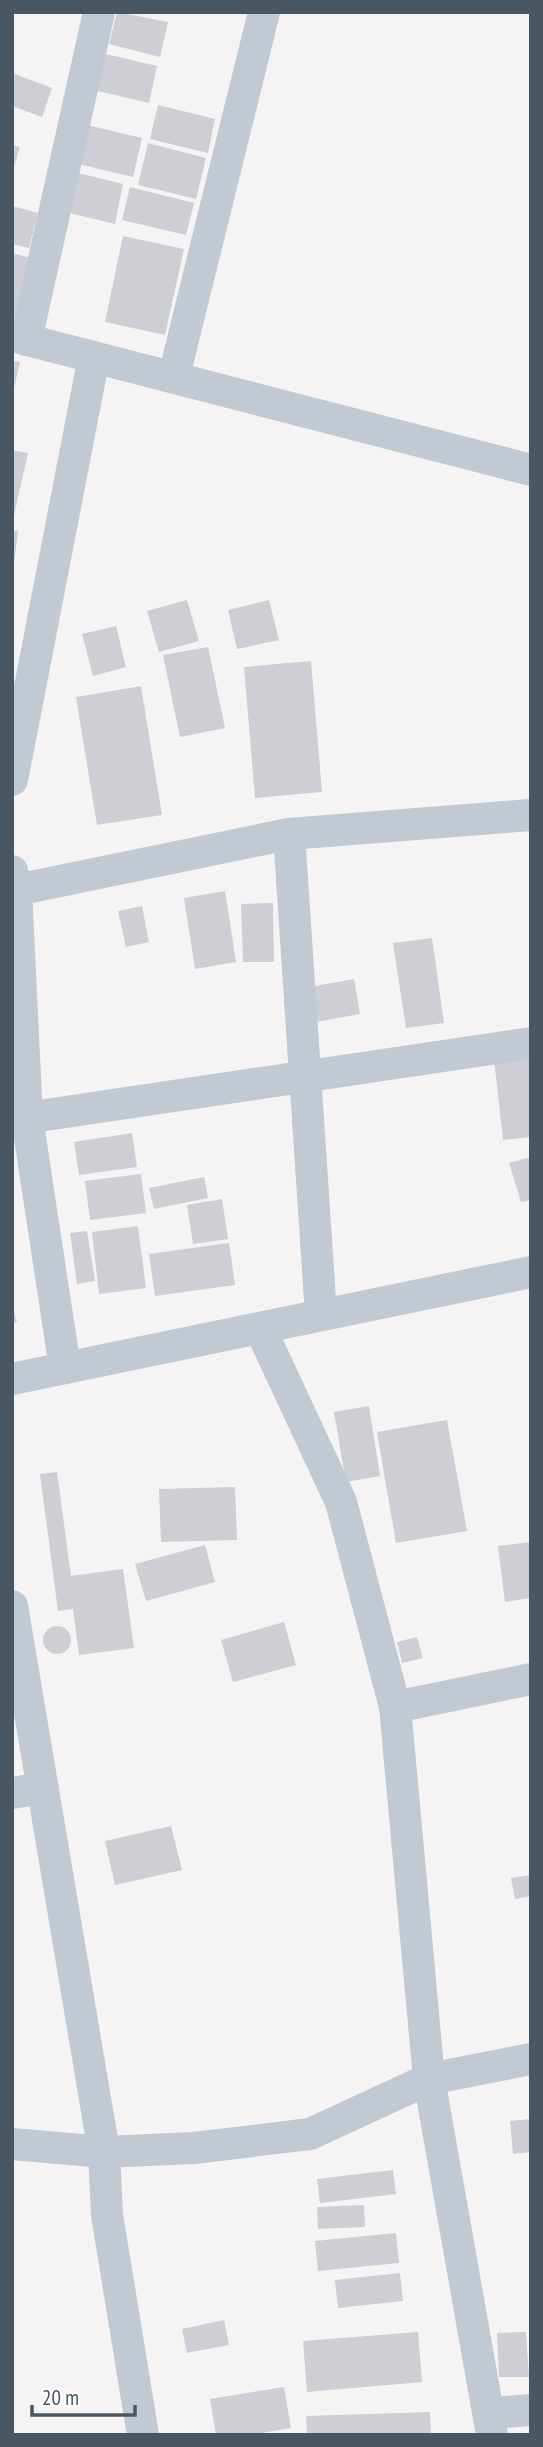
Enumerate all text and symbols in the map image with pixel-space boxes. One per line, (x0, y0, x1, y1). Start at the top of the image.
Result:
scale bar (32, 2374, 135, 2418)
text: 20 m (42, 2384, 79, 2411)

